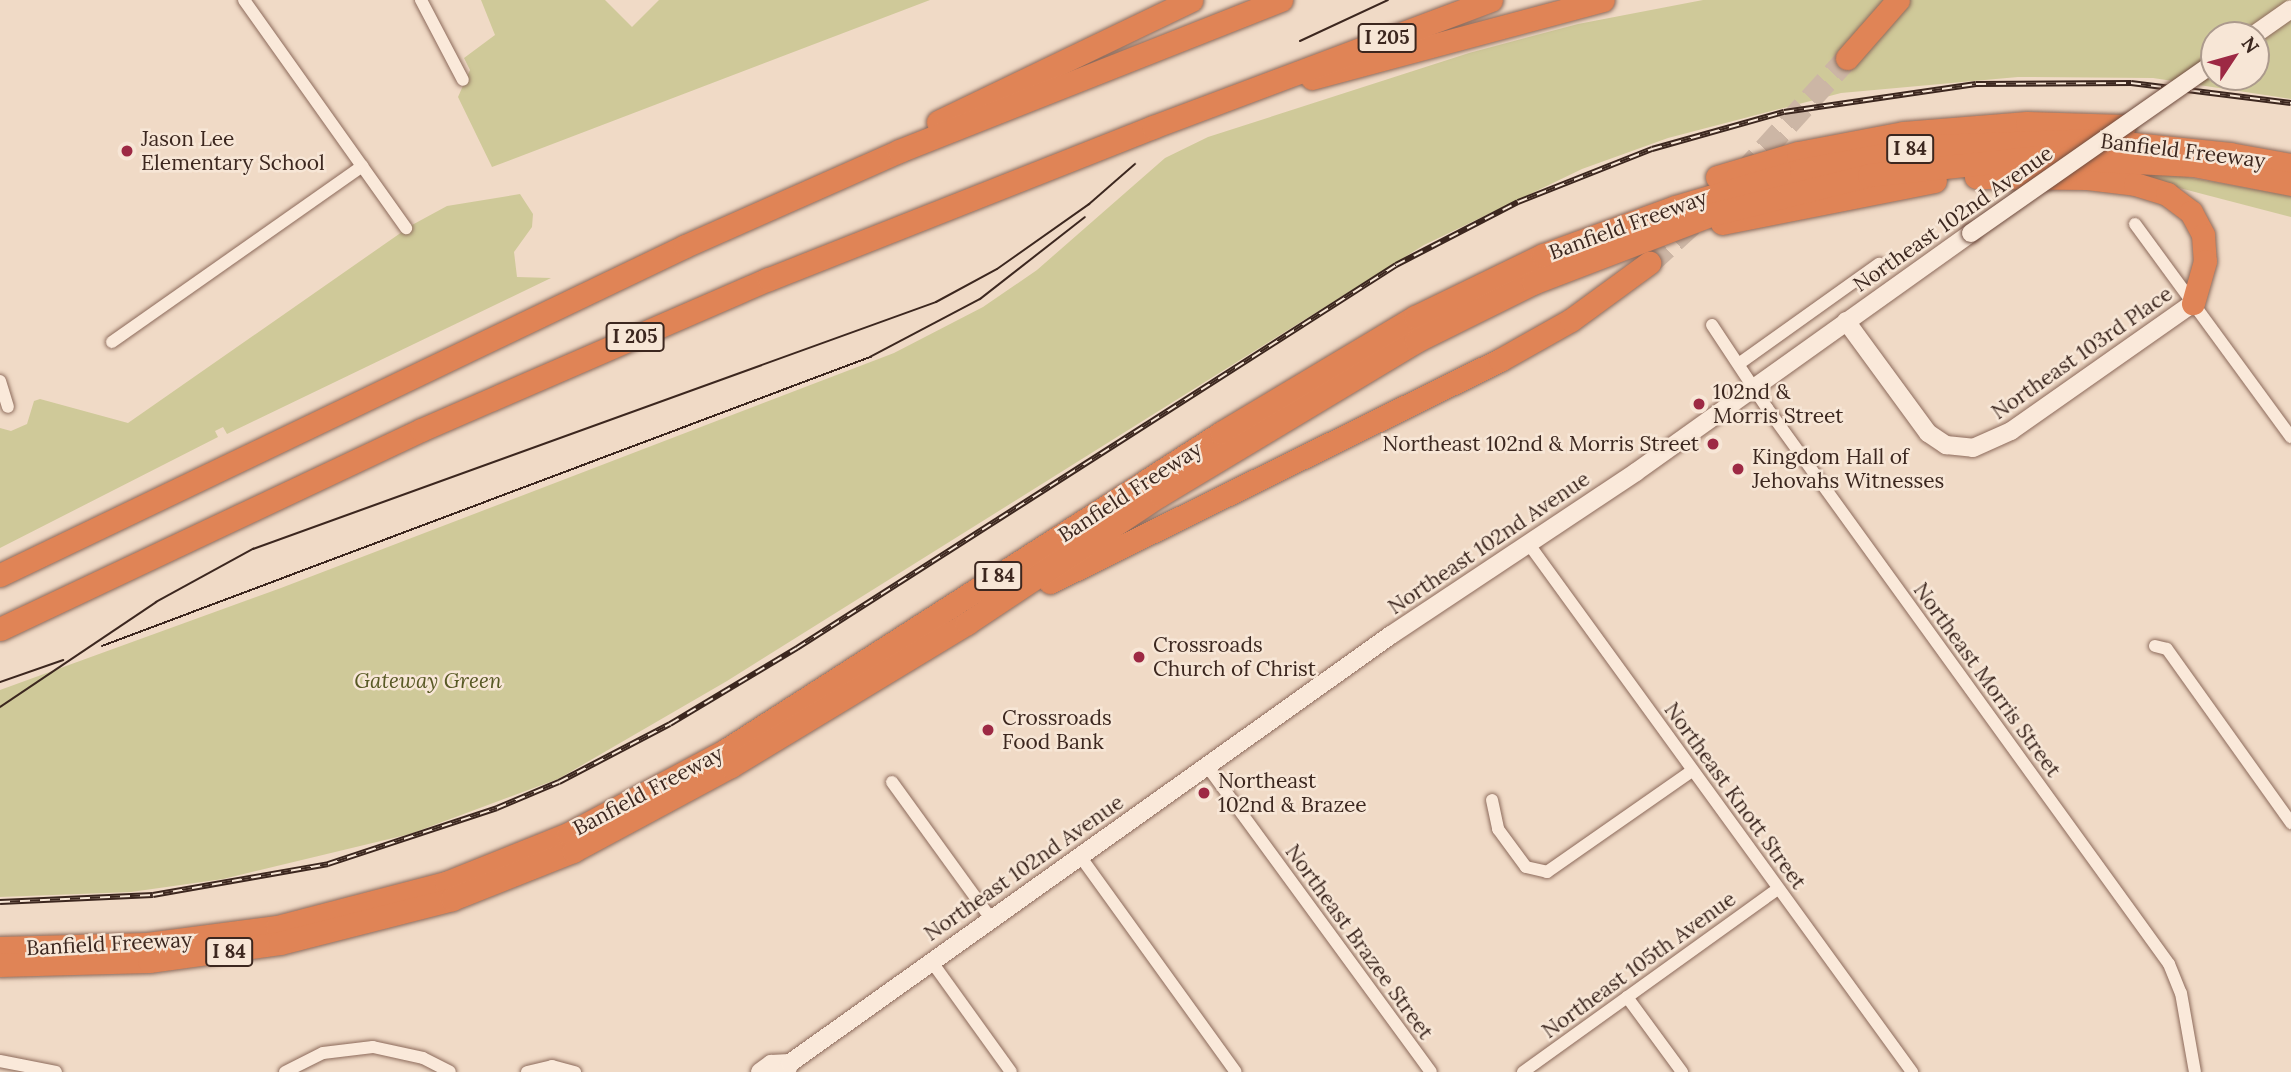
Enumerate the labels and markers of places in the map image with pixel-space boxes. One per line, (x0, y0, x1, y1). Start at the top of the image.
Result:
place label: Jason Lee Elementary School (141, 126, 325, 176)
marker: Jason Lee Elementary School (119, 143, 135, 159)
place label: 102nd & Morris Street (1713, 379, 1843, 429)
marker: 102nd & Morris Street (1691, 396, 1707, 412)
place label: Northeast 102nd & Morris Street (1382, 431, 1699, 457)
marker: Northeast 102nd & Morris Street (1705, 436, 1721, 452)
place label: Kingdom Hall of Jehovahs Witnesses (1752, 444, 1944, 494)
marker: Kingdom Hall of Jehovahs Witnesses (1730, 461, 1746, 477)
place label: Crossroads Church of Christ (1153, 632, 1316, 682)
marker: Crossroads Church of Christ (1131, 649, 1147, 665)
place label: Crossroads Food Bank (1002, 705, 1112, 755)
marker: Crossroads Food Bank (980, 722, 996, 738)
place label: Northeast 102nd & Brazee (1218, 768, 1367, 818)
marker: Northeast 102nd & Brazee (1196, 785, 1212, 801)

